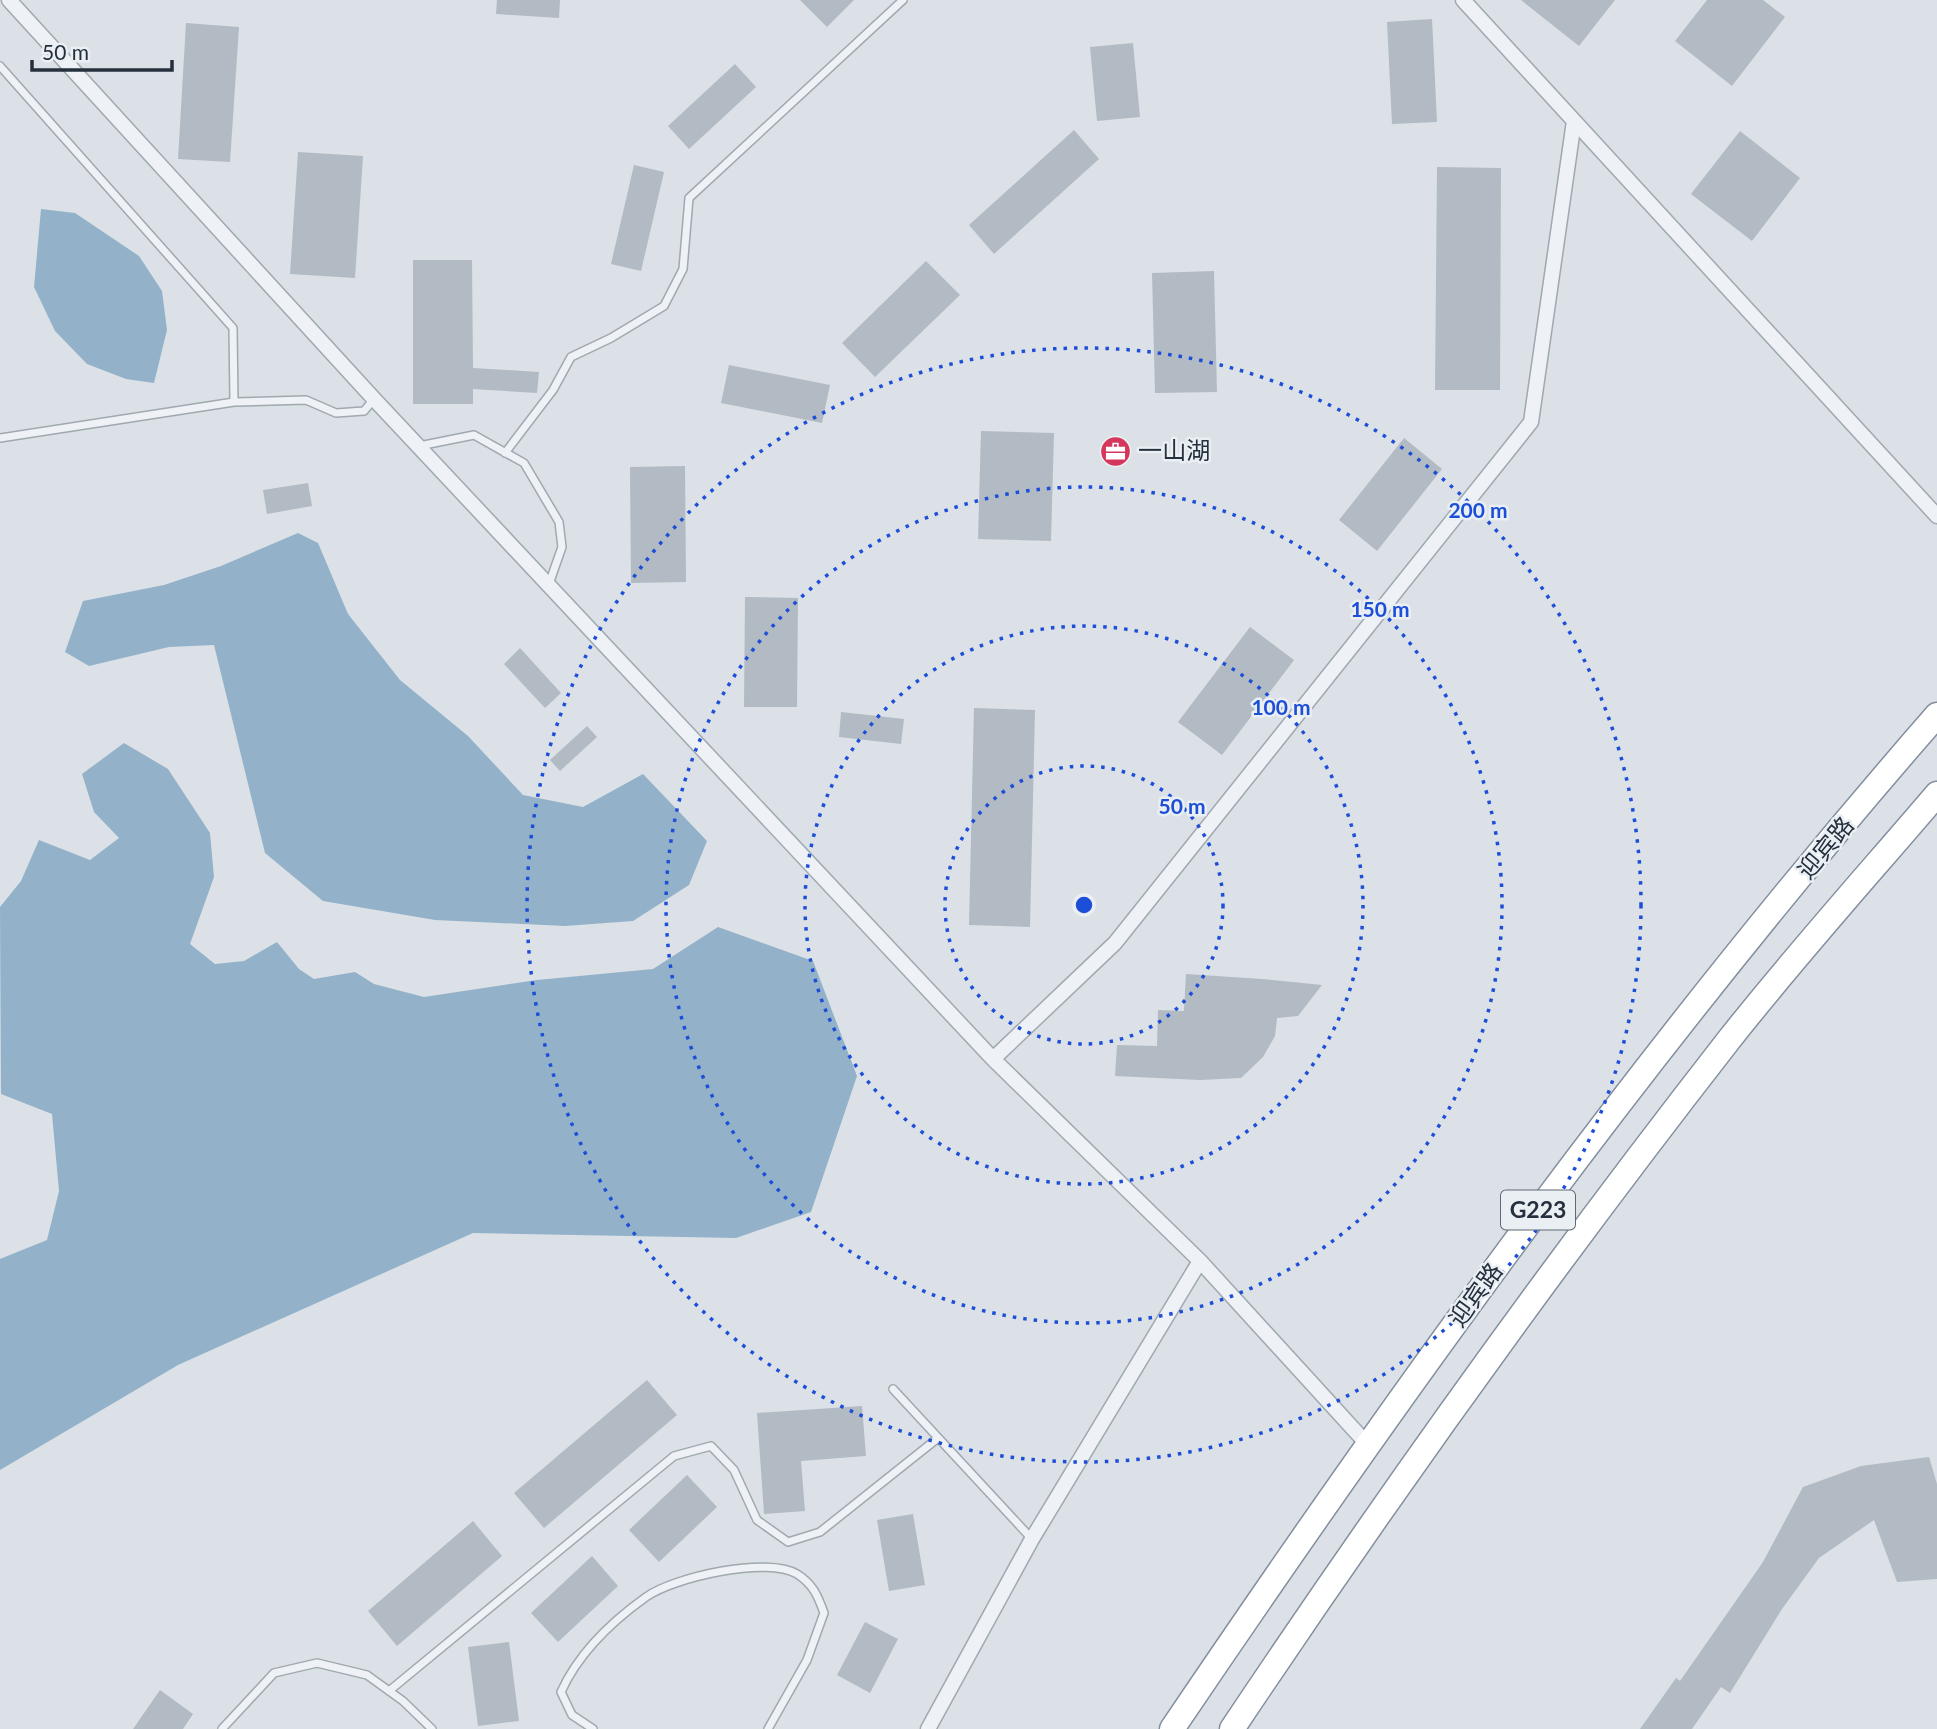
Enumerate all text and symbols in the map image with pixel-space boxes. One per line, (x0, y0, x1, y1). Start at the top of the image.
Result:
scale bar (32, 28, 172, 72)
text: 50 m (42, 39, 89, 64)
office icon: 一山湖 (1098, 434, 1132, 468)
place label: 一山湖 (1138, 435, 1210, 464)
text: 200 m (1448, 497, 1508, 522)
text: 150 m (1350, 596, 1410, 621)
text: 100 m (1251, 694, 1311, 719)
text: 50 m (1158, 793, 1206, 818)
street label: 迎宾路 (1791, 810, 1859, 884)
centre of rings (1072, 893, 1096, 917)
road number: G223 (1501, 1190, 1575, 1230)
street label: 迎宾路 (1442, 1256, 1508, 1332)

